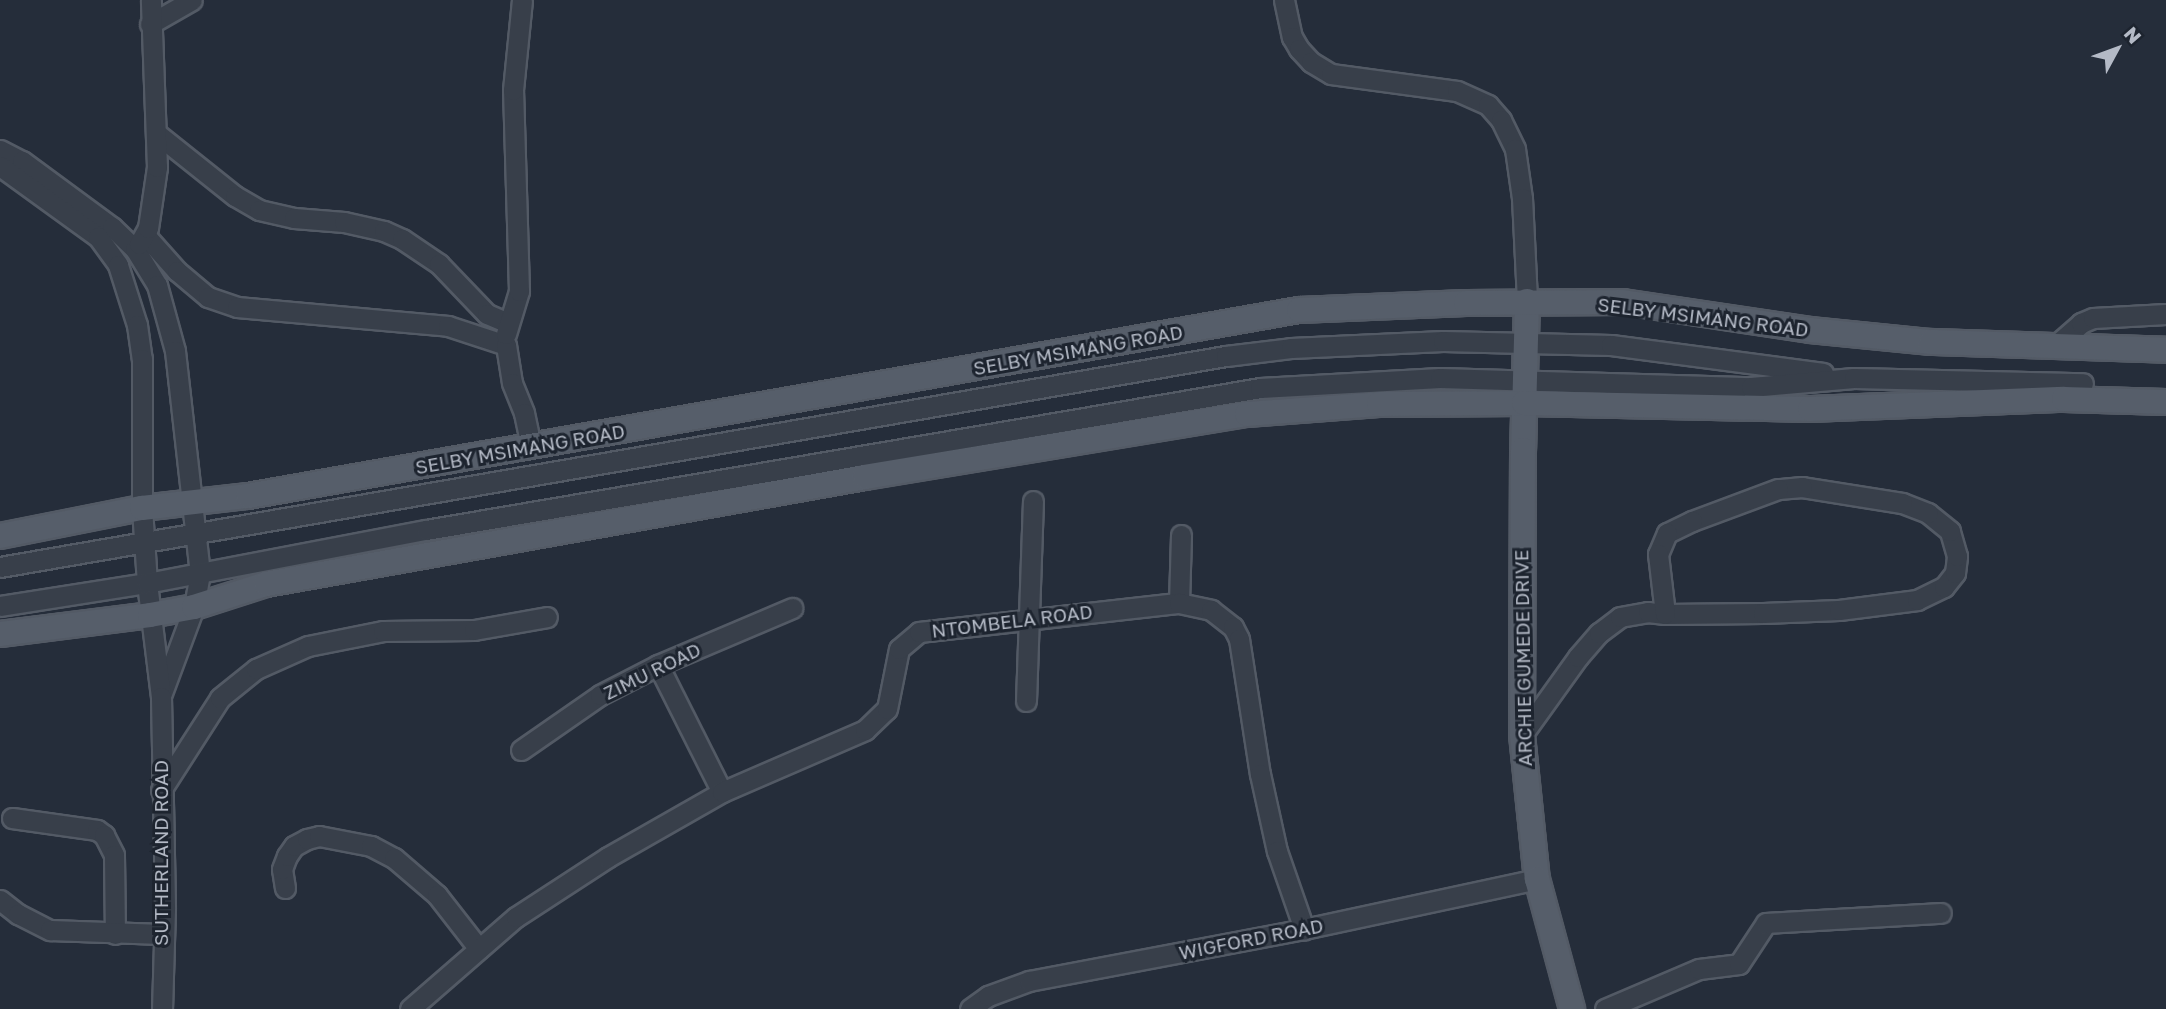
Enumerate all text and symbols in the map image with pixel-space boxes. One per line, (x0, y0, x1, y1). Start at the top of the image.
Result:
north arrow (2082, 14, 2152, 84)
text: N (2120, 22, 2147, 48)
street label: SELBY MSIMANG ROAD (1596, 293, 1810, 341)
street label: SELBY MSIMANG ROAD (972, 320, 1184, 380)
street label: SELBY MSIMANG ROAD (414, 419, 626, 479)
street label: ARCHIE GUMEDE DRIVE (1510, 549, 1536, 767)
street label: NTOMBELA ROAD (930, 600, 1094, 642)
street label: ZIMU ROAD (600, 638, 704, 704)
street label: SUTHERLAND ROAD (150, 760, 172, 946)
street label: WIGFORD ROAD (1177, 914, 1325, 964)

